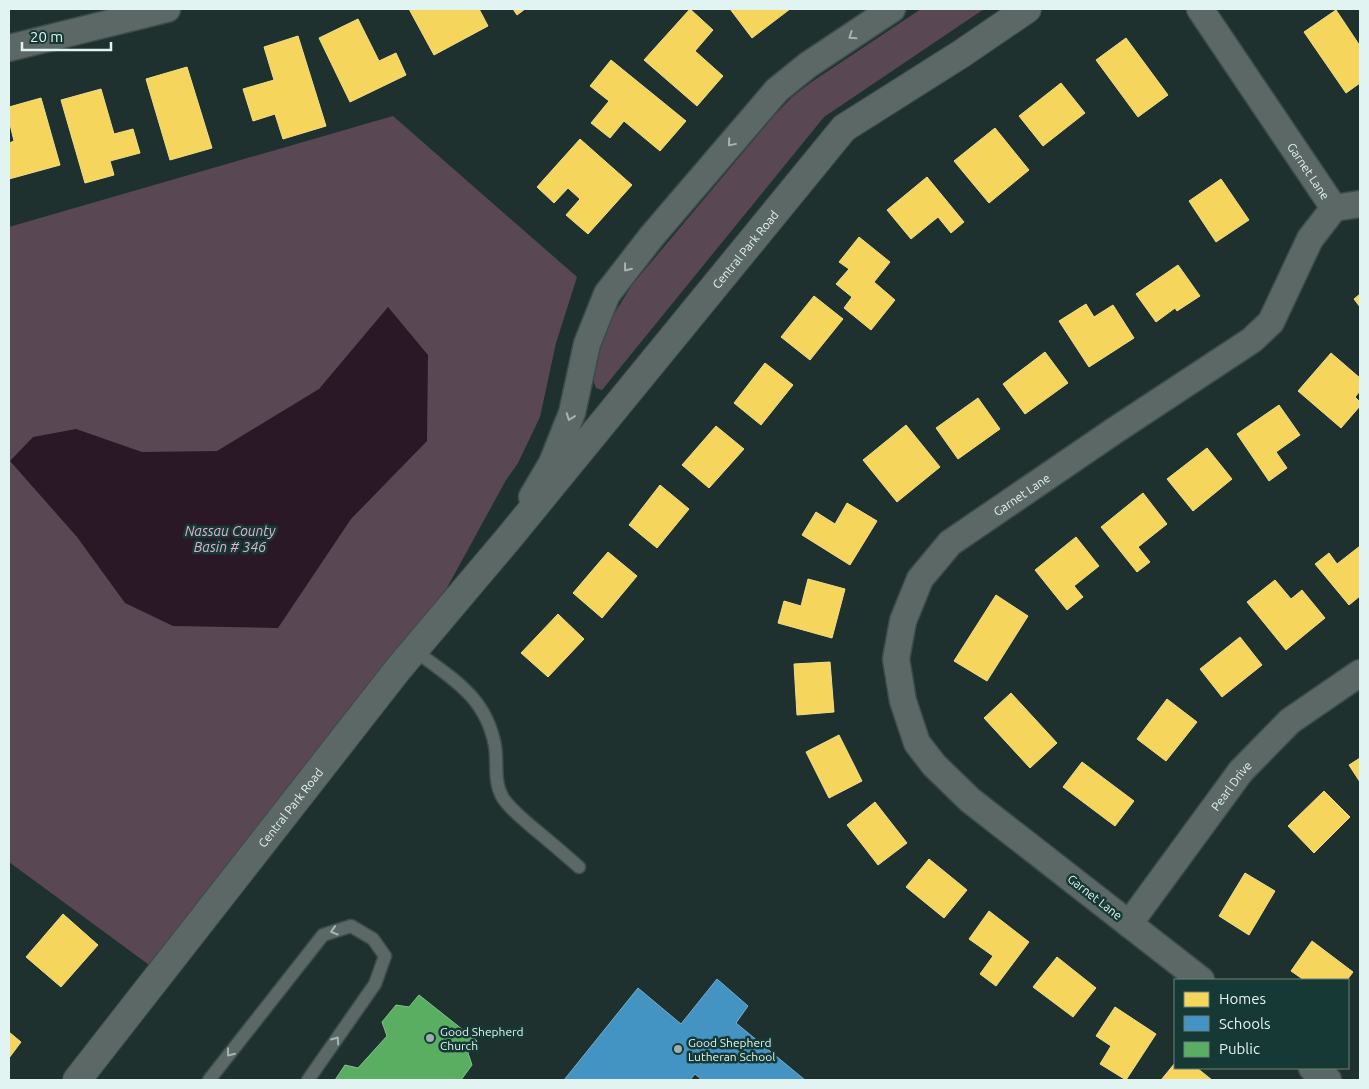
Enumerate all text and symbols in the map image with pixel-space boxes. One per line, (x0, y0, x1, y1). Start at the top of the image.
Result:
scale bar (22, 20, 111, 52)
text: 20 m (30, 28, 63, 45)
one-way arrow (848, 30, 857, 39)
one-way arrow (729, 137, 737, 146)
street label: Garnet Lane (1285, 140, 1333, 202)
street label: Central Park Road (709, 208, 780, 291)
one-way arrow (625, 262, 633, 271)
one-way arrow (566, 412, 576, 421)
street label: Garnet Lane (991, 470, 1052, 518)
water label: Nassau County Basin # 346 (185, 523, 276, 555)
street label: Pearl Drive (1208, 758, 1254, 813)
street label: Central Park Road (255, 765, 325, 849)
street label: Garnet Lane (1065, 872, 1125, 922)
one-way arrow (331, 925, 339, 935)
legend (1174, 979, 1349, 1069)
text: Homes (1219, 990, 1266, 1007)
text: Schools (1219, 1015, 1270, 1032)
place label: Good Shepherd Church (440, 1025, 524, 1052)
marker: Good Shepherd Church (424, 1032, 436, 1044)
place label: Good Shepherd Lutheran School (688, 1036, 775, 1063)
one-way arrow (330, 1037, 339, 1046)
text: Public (1219, 1040, 1260, 1057)
marker: Good Shepherd Lutheran School (672, 1043, 684, 1055)
one-way arrow (228, 1047, 236, 1056)

